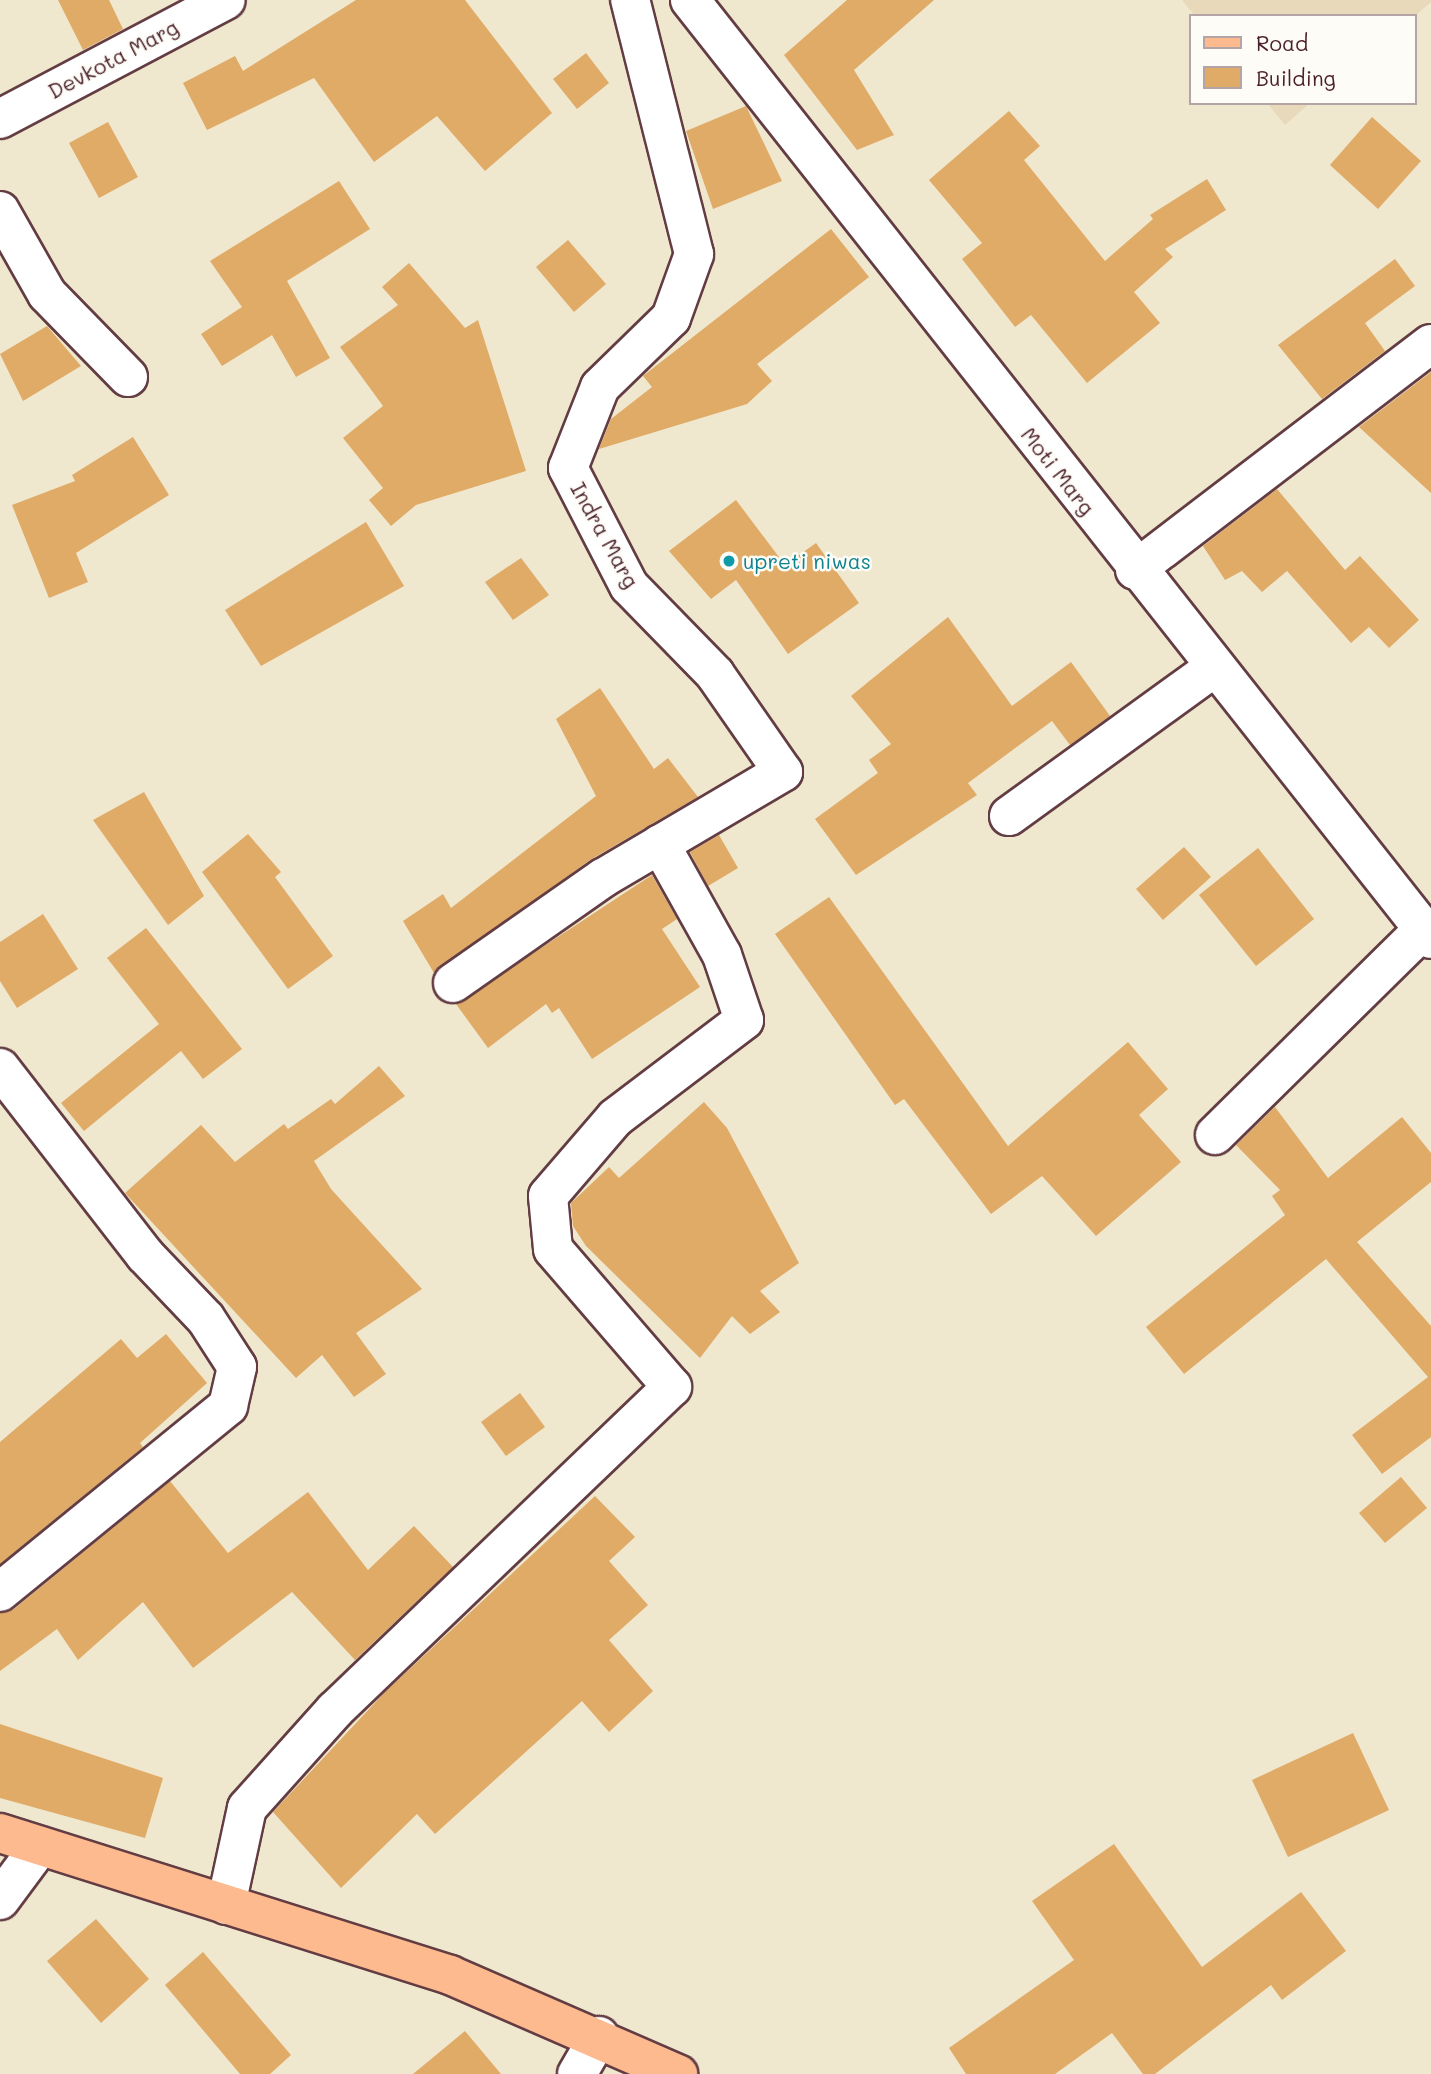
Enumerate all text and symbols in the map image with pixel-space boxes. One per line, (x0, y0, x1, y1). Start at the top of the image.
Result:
street label: Devkota Marg (44, 14, 182, 104)
legend (1190, 14, 1417, 105)
text: Road (1256, 29, 1308, 56)
text: Building (1256, 64, 1336, 91)
street label: Moti Marg (1016, 422, 1100, 520)
street label: Indra Marg (566, 478, 644, 592)
place label: upreti niwas (743, 548, 871, 574)
marker: upreti niwas (721, 553, 737, 569)

